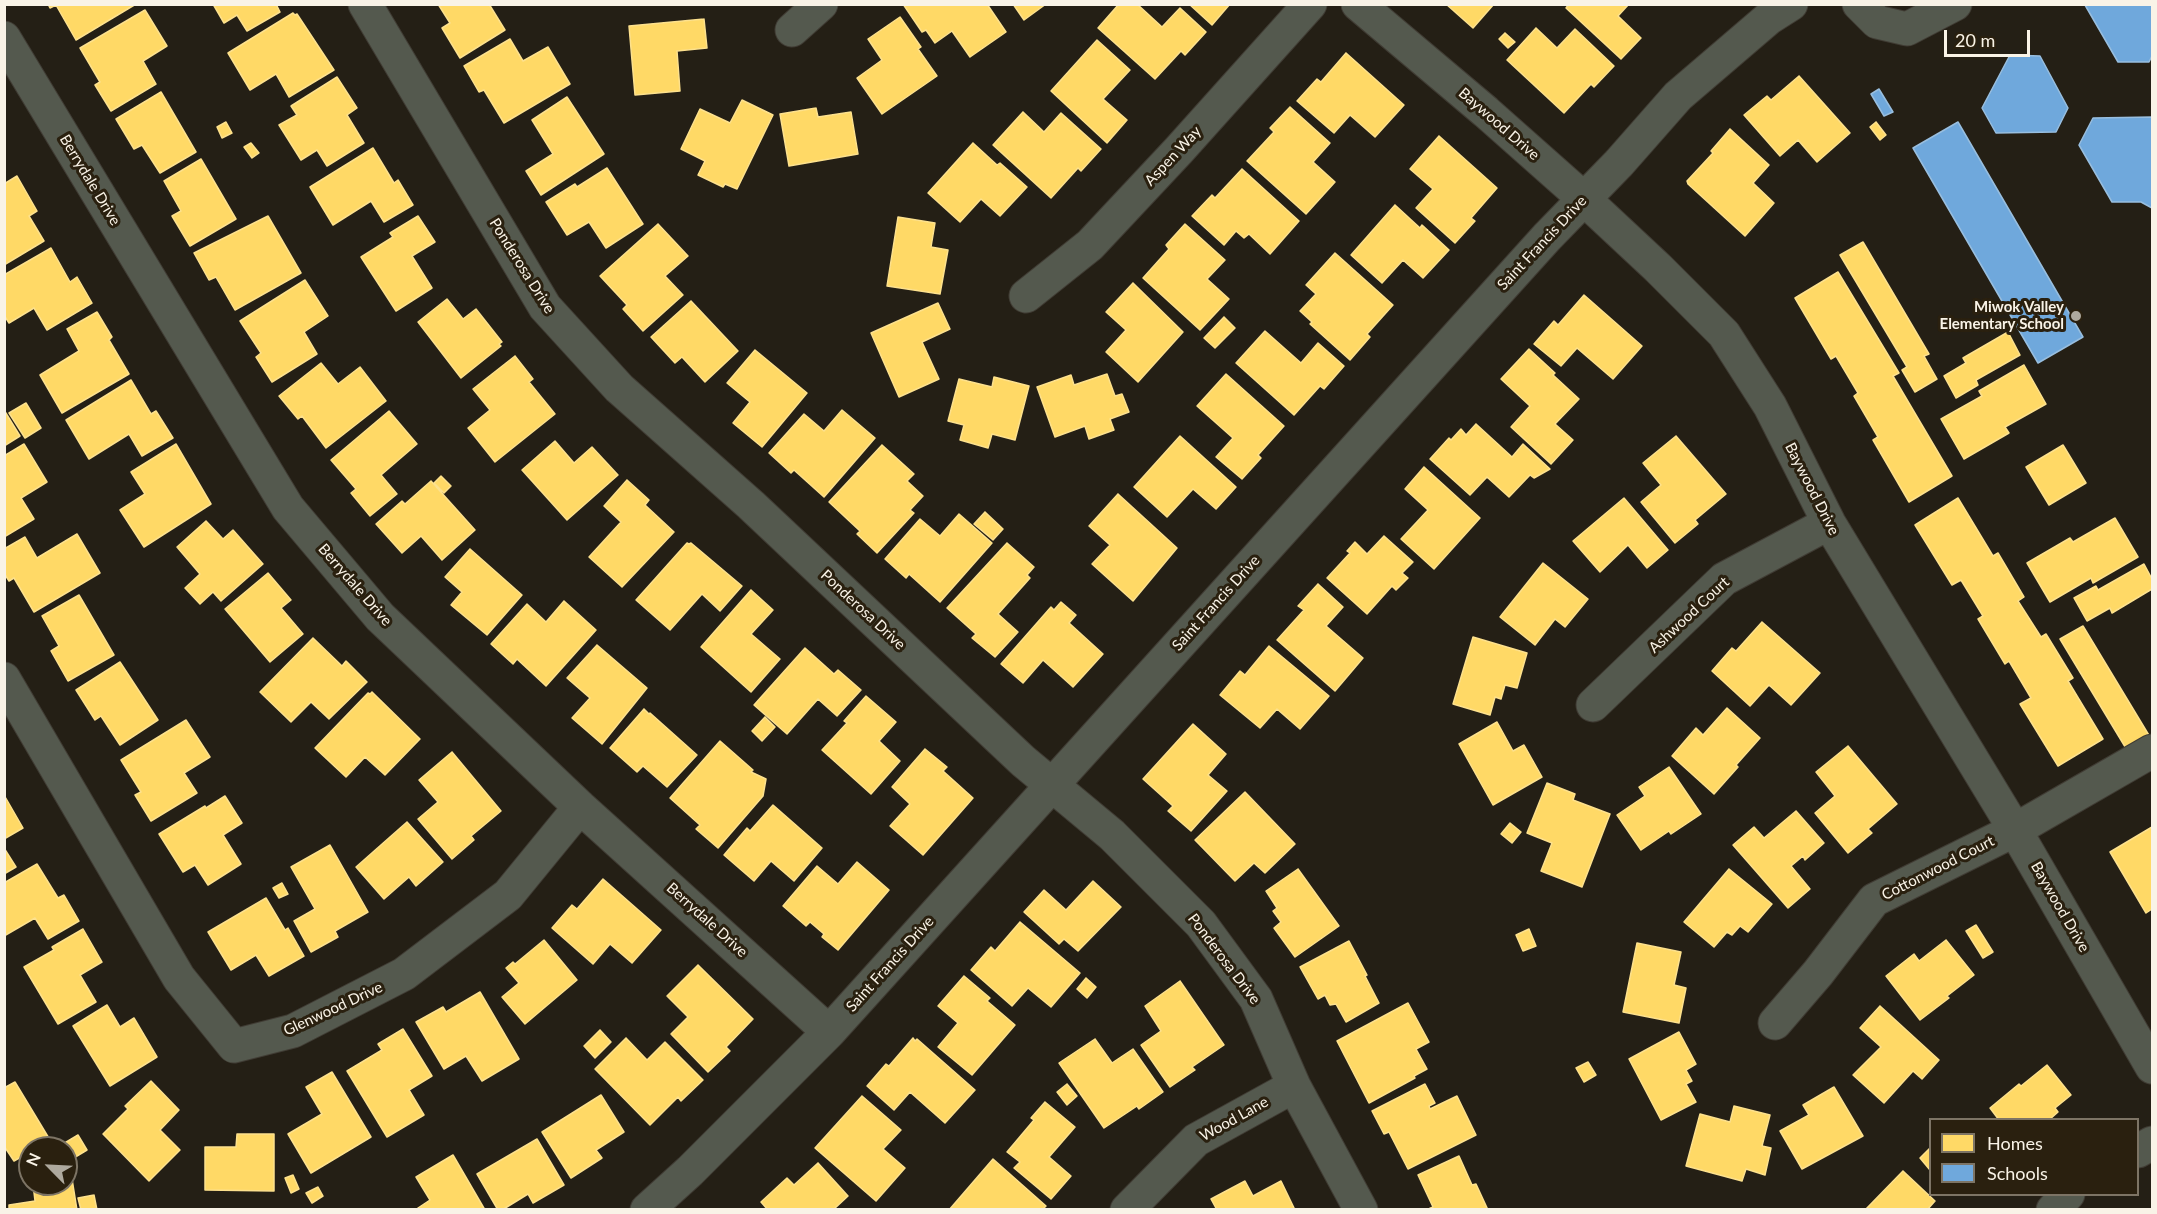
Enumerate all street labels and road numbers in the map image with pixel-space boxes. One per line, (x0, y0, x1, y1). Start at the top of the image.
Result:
street label: Baywood Drive (1455, 84, 1543, 164)
street label: Aspen Way (1141, 122, 1205, 190)
street label: Berrydale Drive (56, 131, 124, 229)
street label: Saint Francis Drive (1494, 192, 1590, 294)
street label: Ponderosa Drive (485, 215, 559, 317)
street label: Baywood Drive (1781, 440, 1843, 538)
street label: Berrydale Drive (314, 540, 396, 630)
street label: Saint Francis Drive (1168, 551, 1264, 655)
street label: Ponderosa Drive (817, 566, 909, 654)
street label: Ashwood Court (1645, 573, 1733, 657)
street label: Cottonwood Court (1879, 832, 1997, 904)
street label: Baywood Drive (2027, 859, 2093, 955)
street label: Berrydale Drive (663, 879, 751, 961)
street label: Ponderosa Drive (1184, 910, 1264, 1008)
street label: Saint Francis Drive (842, 912, 938, 1016)
street label: Glenwood Drive (281, 978, 385, 1040)
street label: Wood Lane (1197, 1093, 1271, 1145)

